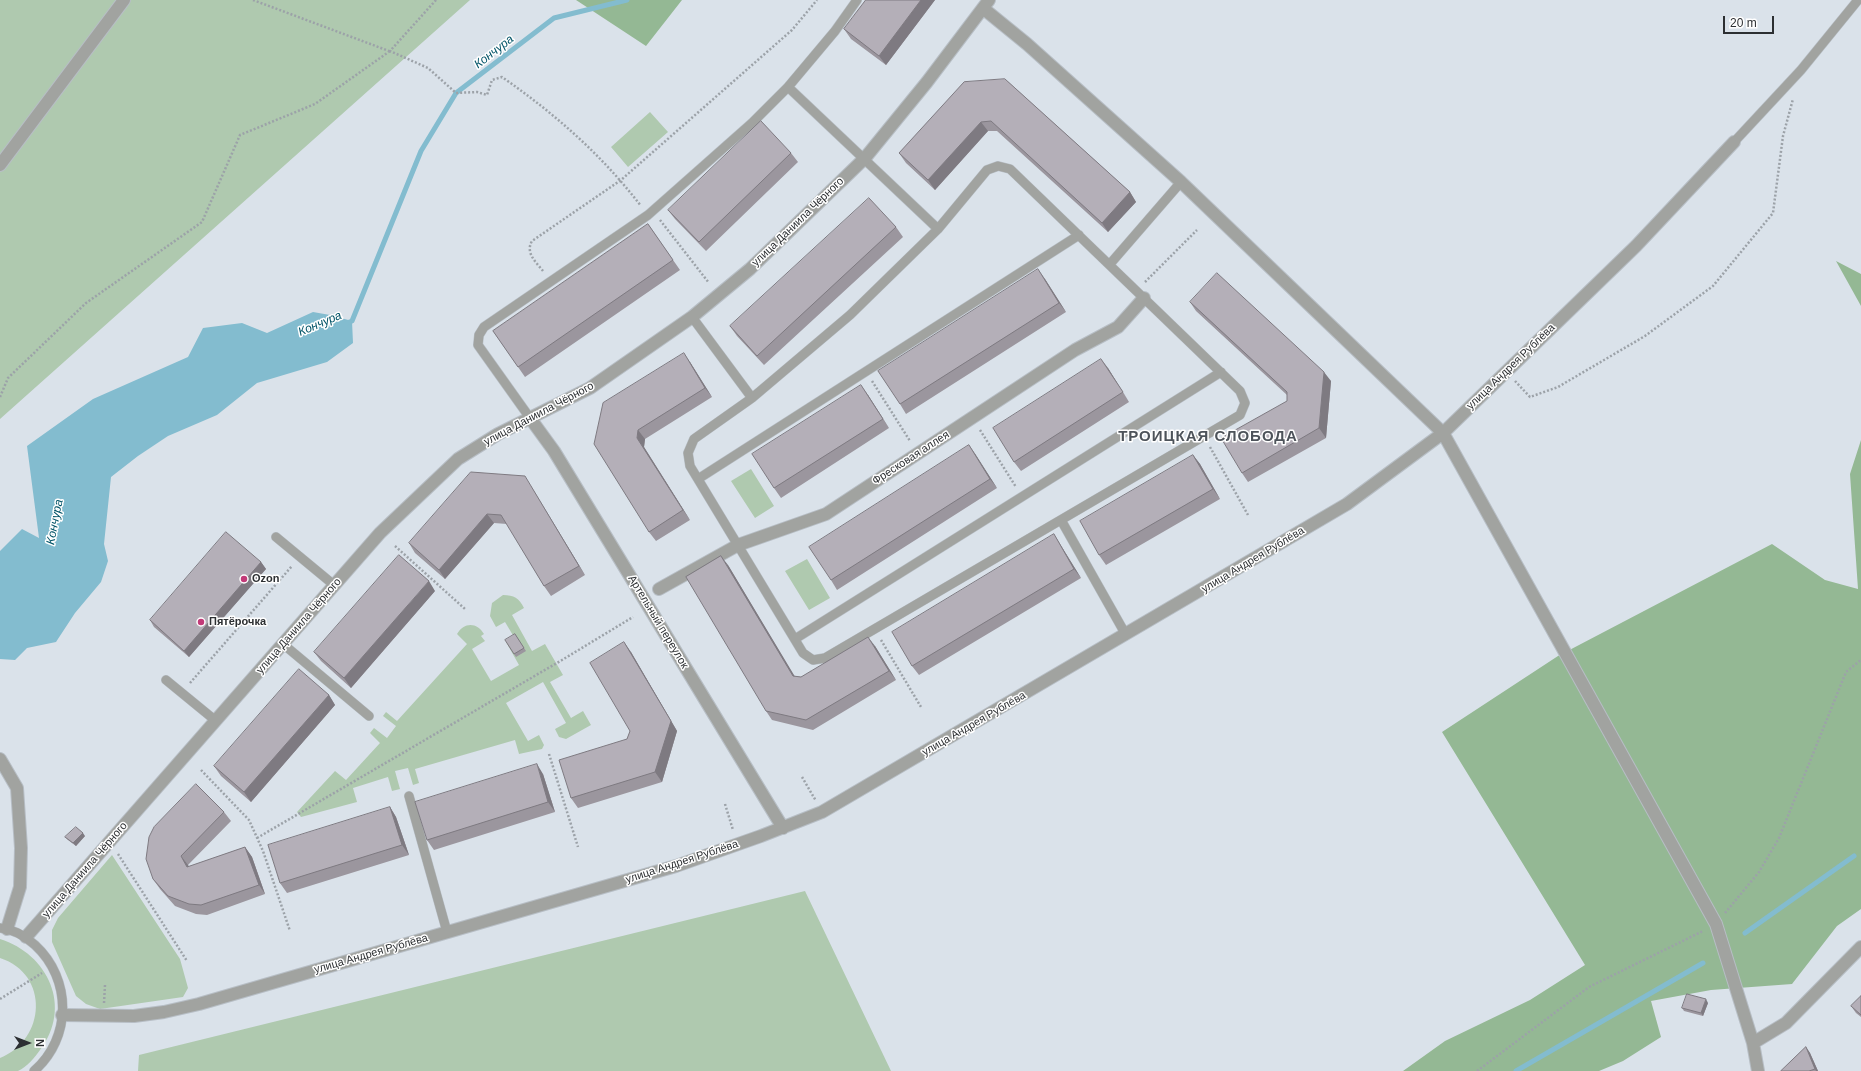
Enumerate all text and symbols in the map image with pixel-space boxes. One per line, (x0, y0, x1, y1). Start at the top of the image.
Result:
scale bar (1725, 8, 1776, 34)
text: 20 m (1730, 16, 1757, 30)
water label: Кончура (471, 32, 517, 72)
street label: улица Даниила Чёрного (749, 175, 847, 269)
water label: Кончура (296, 308, 344, 340)
street label: улица Андрея Рублёва (1464, 321, 1558, 413)
street label: улица Даниила Чёрного (482, 379, 596, 449)
street label: Фресковая аллея (870, 428, 952, 488)
district label: ТРОИЦКАЯ СЛОБОДА (1118, 428, 1298, 446)
water label: Кончура (44, 498, 66, 546)
street label: улица Андрея Рублёва (1199, 524, 1307, 596)
place label: Ozon (252, 572, 279, 586)
street label: Артельный переулок (625, 573, 691, 671)
marker: Ozon (239, 574, 249, 584)
street label: улица Даниила Чёрного (254, 575, 344, 677)
place label: Пятёрочка (209, 615, 266, 629)
marker: Пятёрочка (196, 617, 206, 627)
street label: улица Андрея Рублёва (920, 689, 1028, 759)
street label: улица Даниила Чёрного (40, 819, 130, 921)
street label: улица Андрея Рублёва (624, 838, 740, 886)
street label: улица Андрея Рублёва (313, 931, 429, 977)
north arrow (8, 1023, 48, 1063)
text: N (34, 1039, 46, 1047)

